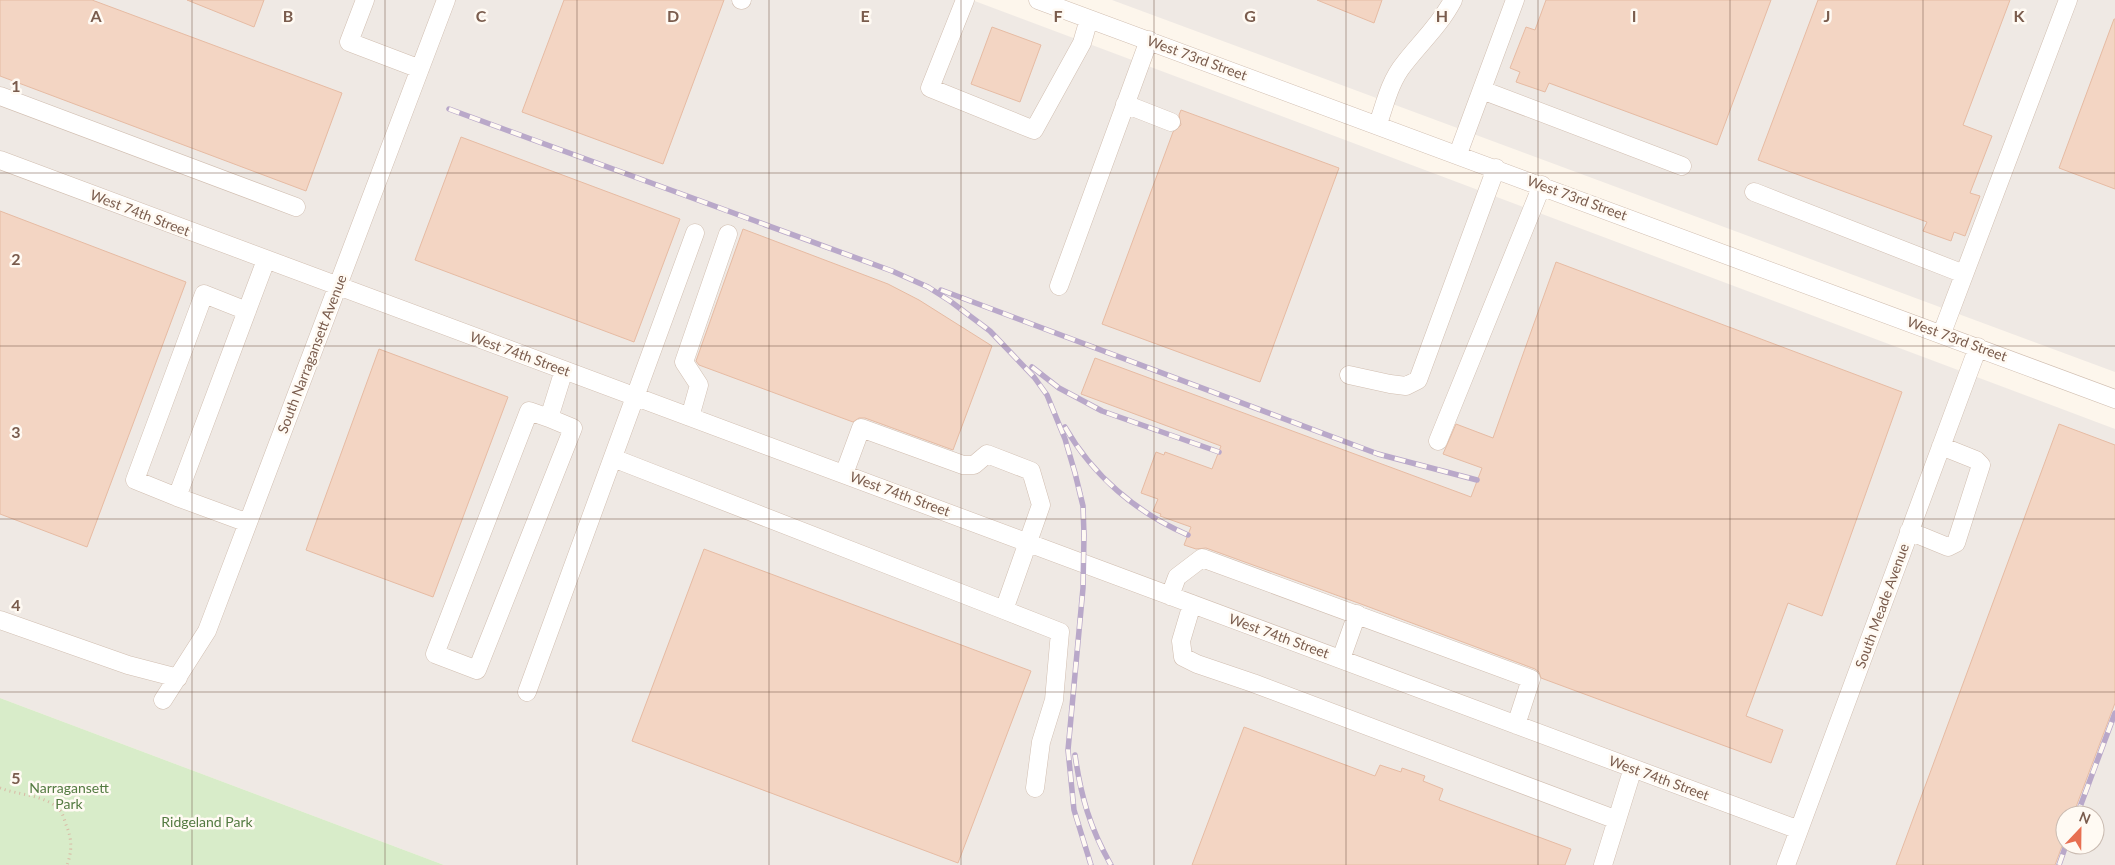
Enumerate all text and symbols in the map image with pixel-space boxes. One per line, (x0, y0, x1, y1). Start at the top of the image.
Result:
text: A (89, 6, 102, 25)
text: B (283, 6, 293, 25)
text: C (476, 6, 487, 25)
text: D (667, 6, 679, 25)
text: E (860, 6, 870, 25)
text: F (1053, 6, 1063, 25)
text: G (1244, 6, 1256, 25)
text: H (1436, 6, 1448, 25)
text: I (1632, 6, 1636, 25)
text: J (1824, 6, 1830, 25)
text: K (2014, 6, 2026, 25)
street label: West 73rd Street (1145, 32, 1249, 83)
text: 1 (11, 76, 21, 95)
street label: West 73rd Street (1525, 172, 1629, 223)
street label: West 74th Street (88, 186, 192, 239)
text: 2 (11, 249, 21, 268)
street label: South Narragansett Avenue (273, 272, 350, 436)
street label: West 73rd Street (1905, 313, 2009, 364)
street label: West 74th Street (468, 328, 573, 380)
text: 3 (11, 422, 21, 441)
street label: West 74th Street (848, 468, 953, 520)
street label: South Meade Avenue (1851, 541, 1912, 671)
text: 4 (11, 595, 21, 614)
street label: West 74th Street (1227, 610, 1332, 662)
street label: West 74th Street (1607, 752, 1712, 804)
text: 5 (11, 768, 21, 787)
park label: Narragansett Park (29, 779, 109, 812)
north arrow (2055, 805, 2105, 855)
text: N (2077, 808, 2093, 827)
park label: Ridgeland Park (161, 813, 254, 830)

